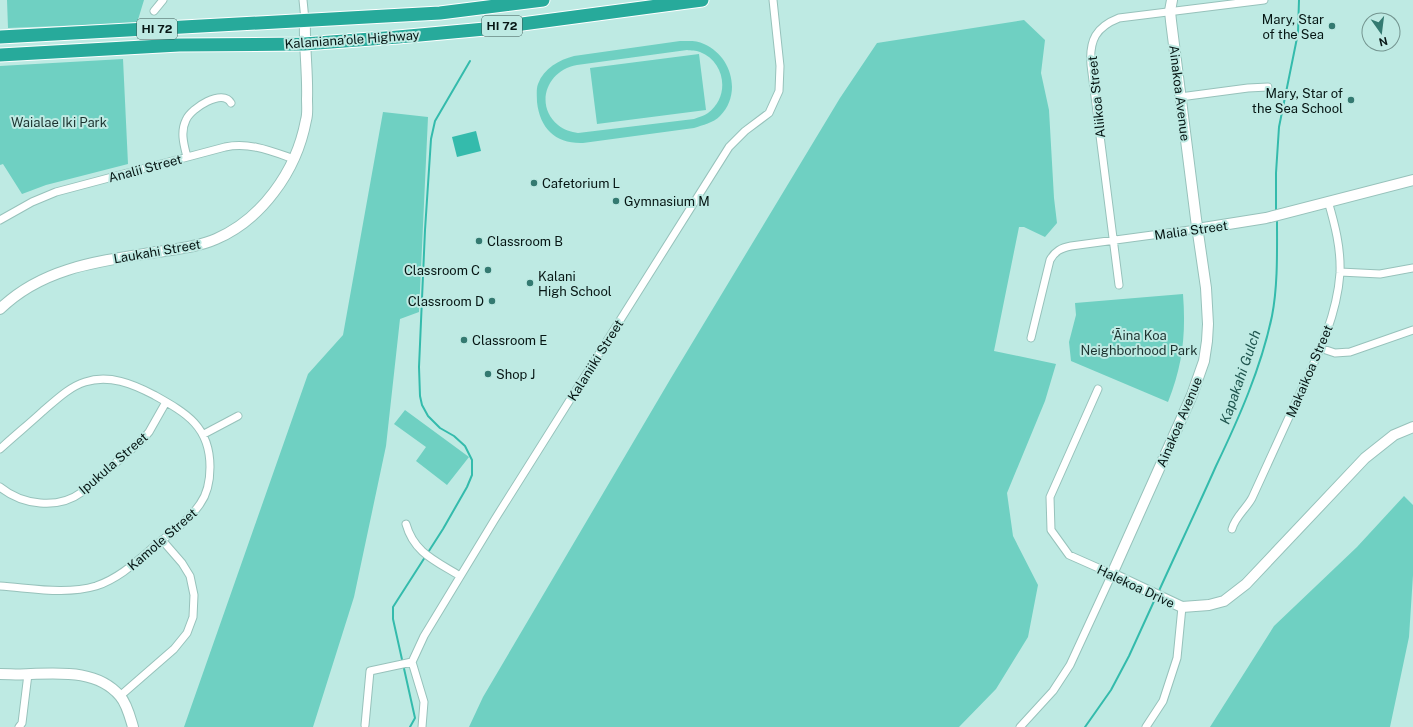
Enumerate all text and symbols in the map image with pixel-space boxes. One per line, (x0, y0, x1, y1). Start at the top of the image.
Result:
place label: Mary, Star of the Sea (1262, 12, 1324, 42)
north arrow (1361, 12, 1401, 52)
road number: HI 72 (482, 16, 522, 36)
road number: HI 72 (137, 19, 177, 39)
marker: Mary, Star of the Sea (1327, 21, 1337, 31)
street label: Kalaniana’ole Highway (284, 27, 420, 52)
text: N (1378, 35, 1389, 49)
street label: Ainakoa Avenue (1166, 44, 1193, 142)
street label: Aliikoa Street (1085, 55, 1108, 139)
place label: Mary, Star of the Sea School (1252, 86, 1343, 116)
marker: Mary, Star of the Sea School (1346, 95, 1356, 105)
park label: Waialae Iki Park (11, 115, 107, 130)
street label: Analii Street (107, 151, 184, 185)
place label: Cafetorium L (542, 176, 620, 191)
marker: Cafetorium L (529, 178, 539, 188)
place label: Gymnasium M (624, 194, 710, 209)
marker: Gymnasium M (611, 196, 621, 206)
street label: Malia Street (1153, 218, 1229, 243)
place label: Classroom B (487, 234, 563, 249)
street label: Laukahi Street (112, 236, 202, 267)
marker: Classroom B (474, 236, 484, 246)
place label: Classroom C (404, 263, 480, 278)
marker: Classroom C (483, 265, 493, 275)
place label: Kalani High School (538, 269, 612, 299)
marker: Kalani High School (525, 278, 535, 288)
place label: Classroom D (408, 294, 484, 309)
marker: Classroom D (487, 296, 497, 306)
street label: Kalaniiki Street (564, 317, 626, 404)
street label: Makaikoa Street (1283, 323, 1336, 420)
park label: ‘Āina Koa Neighborhood Park (1081, 328, 1197, 358)
water label: Kapakahi Gulch (1216, 328, 1264, 426)
place label: Classroom E (472, 333, 547, 348)
marker: Classroom E (459, 335, 469, 345)
place label: Shop J (496, 367, 535, 382)
marker: Shop J (483, 369, 493, 379)
street label: Ainakoa Avenue (1154, 375, 1205, 470)
street label: Ipukula Street (76, 430, 151, 497)
street label: Kamole Street (125, 505, 200, 573)
street label: Halekoa Drive (1095, 562, 1177, 611)

